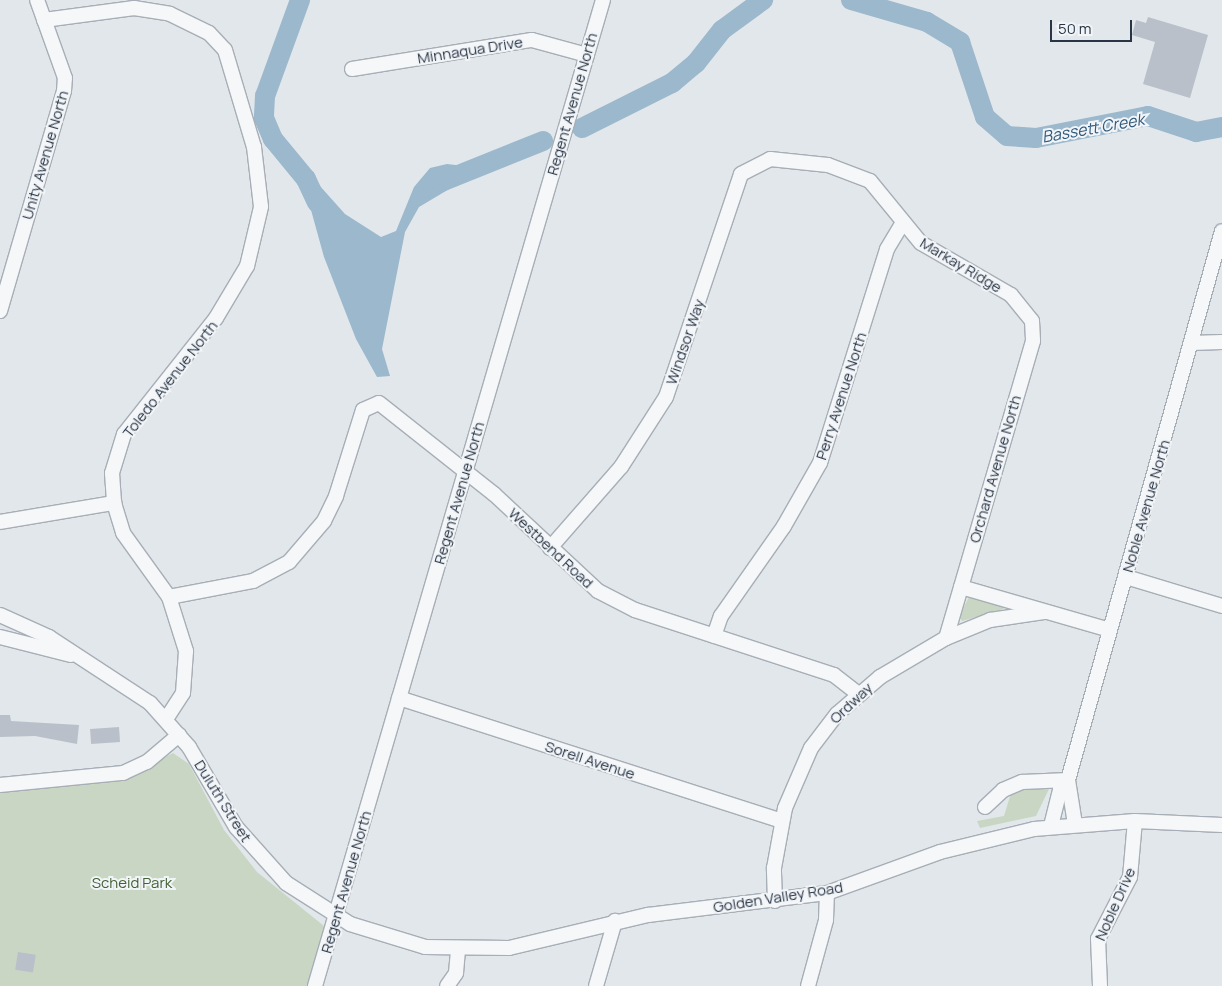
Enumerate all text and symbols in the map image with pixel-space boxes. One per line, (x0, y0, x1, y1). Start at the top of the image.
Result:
scale bar (1052, 10, 1134, 42)
text: 50 m (1058, 18, 1092, 39)
street label: Regent Avenue North (543, 31, 601, 177)
street label: Minnaqua Drive (416, 33, 524, 67)
street label: Unity Avenue North (18, 88, 72, 222)
water label: Bassett Creek (1040, 110, 1146, 146)
street label: Markay Ridge (917, 234, 1005, 296)
street label: Windsor Way (662, 297, 708, 387)
street label: Toledo Avenue North (119, 317, 221, 441)
street label: Perry Avenue North (812, 330, 870, 462)
street label: Orchard Avenue North (965, 393, 1025, 545)
street label: Regent Avenue North (430, 420, 488, 566)
street label: Noble Avenue North (1118, 438, 1174, 574)
street label: Westbend Road (505, 504, 597, 592)
street label: Ordway (826, 679, 876, 727)
street label: Sorell Avenue (543, 737, 637, 783)
street label: Duluth Street (191, 757, 255, 845)
street label: Regent Avenue North (317, 809, 375, 955)
street label: Noble Drive (1091, 865, 1139, 943)
park label: Scheid Park (92, 874, 172, 892)
street label: Golden Valley Road (712, 878, 844, 916)

